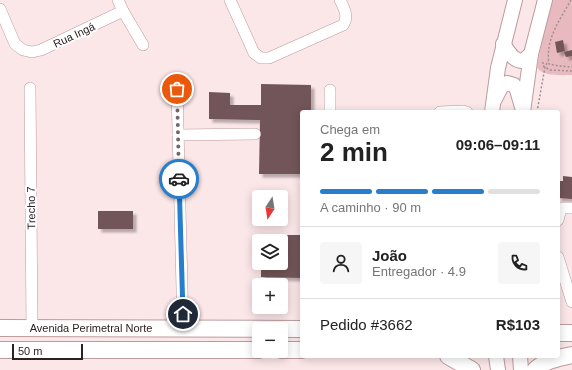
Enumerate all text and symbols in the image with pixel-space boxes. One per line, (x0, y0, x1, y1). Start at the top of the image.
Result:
street label: Rua Ingá (51, 20, 98, 50)
pin (160, 72, 194, 106)
icon: bag (166, 78, 188, 100)
text: Chega em (320, 122, 380, 137)
text: 09:06–09:11 (456, 136, 540, 153)
text: 2 min (320, 137, 388, 167)
courier (159, 159, 199, 199)
icon: car (168, 168, 190, 190)
street label: Trecho 7 (25, 186, 37, 230)
north arrow (252, 190, 288, 226)
map controls (252, 190, 288, 358)
text: A caminho · 90 m (320, 200, 421, 215)
button: layers (252, 234, 288, 270)
button: person (320, 242, 362, 284)
button: phone (498, 242, 540, 284)
text: João (372, 247, 407, 264)
text: Entregador · 4.9 (372, 264, 466, 279)
button: + (252, 278, 288, 314)
pin (166, 297, 200, 331)
icon: home (172, 303, 194, 325)
text: Pedido #3662 (320, 316, 413, 333)
text: R$103 (496, 316, 540, 333)
street label: Avenida Perimetral Norte (30, 322, 152, 334)
button: − (252, 322, 288, 358)
scale bar (12, 342, 83, 361)
text: 50 m (18, 345, 42, 357)

